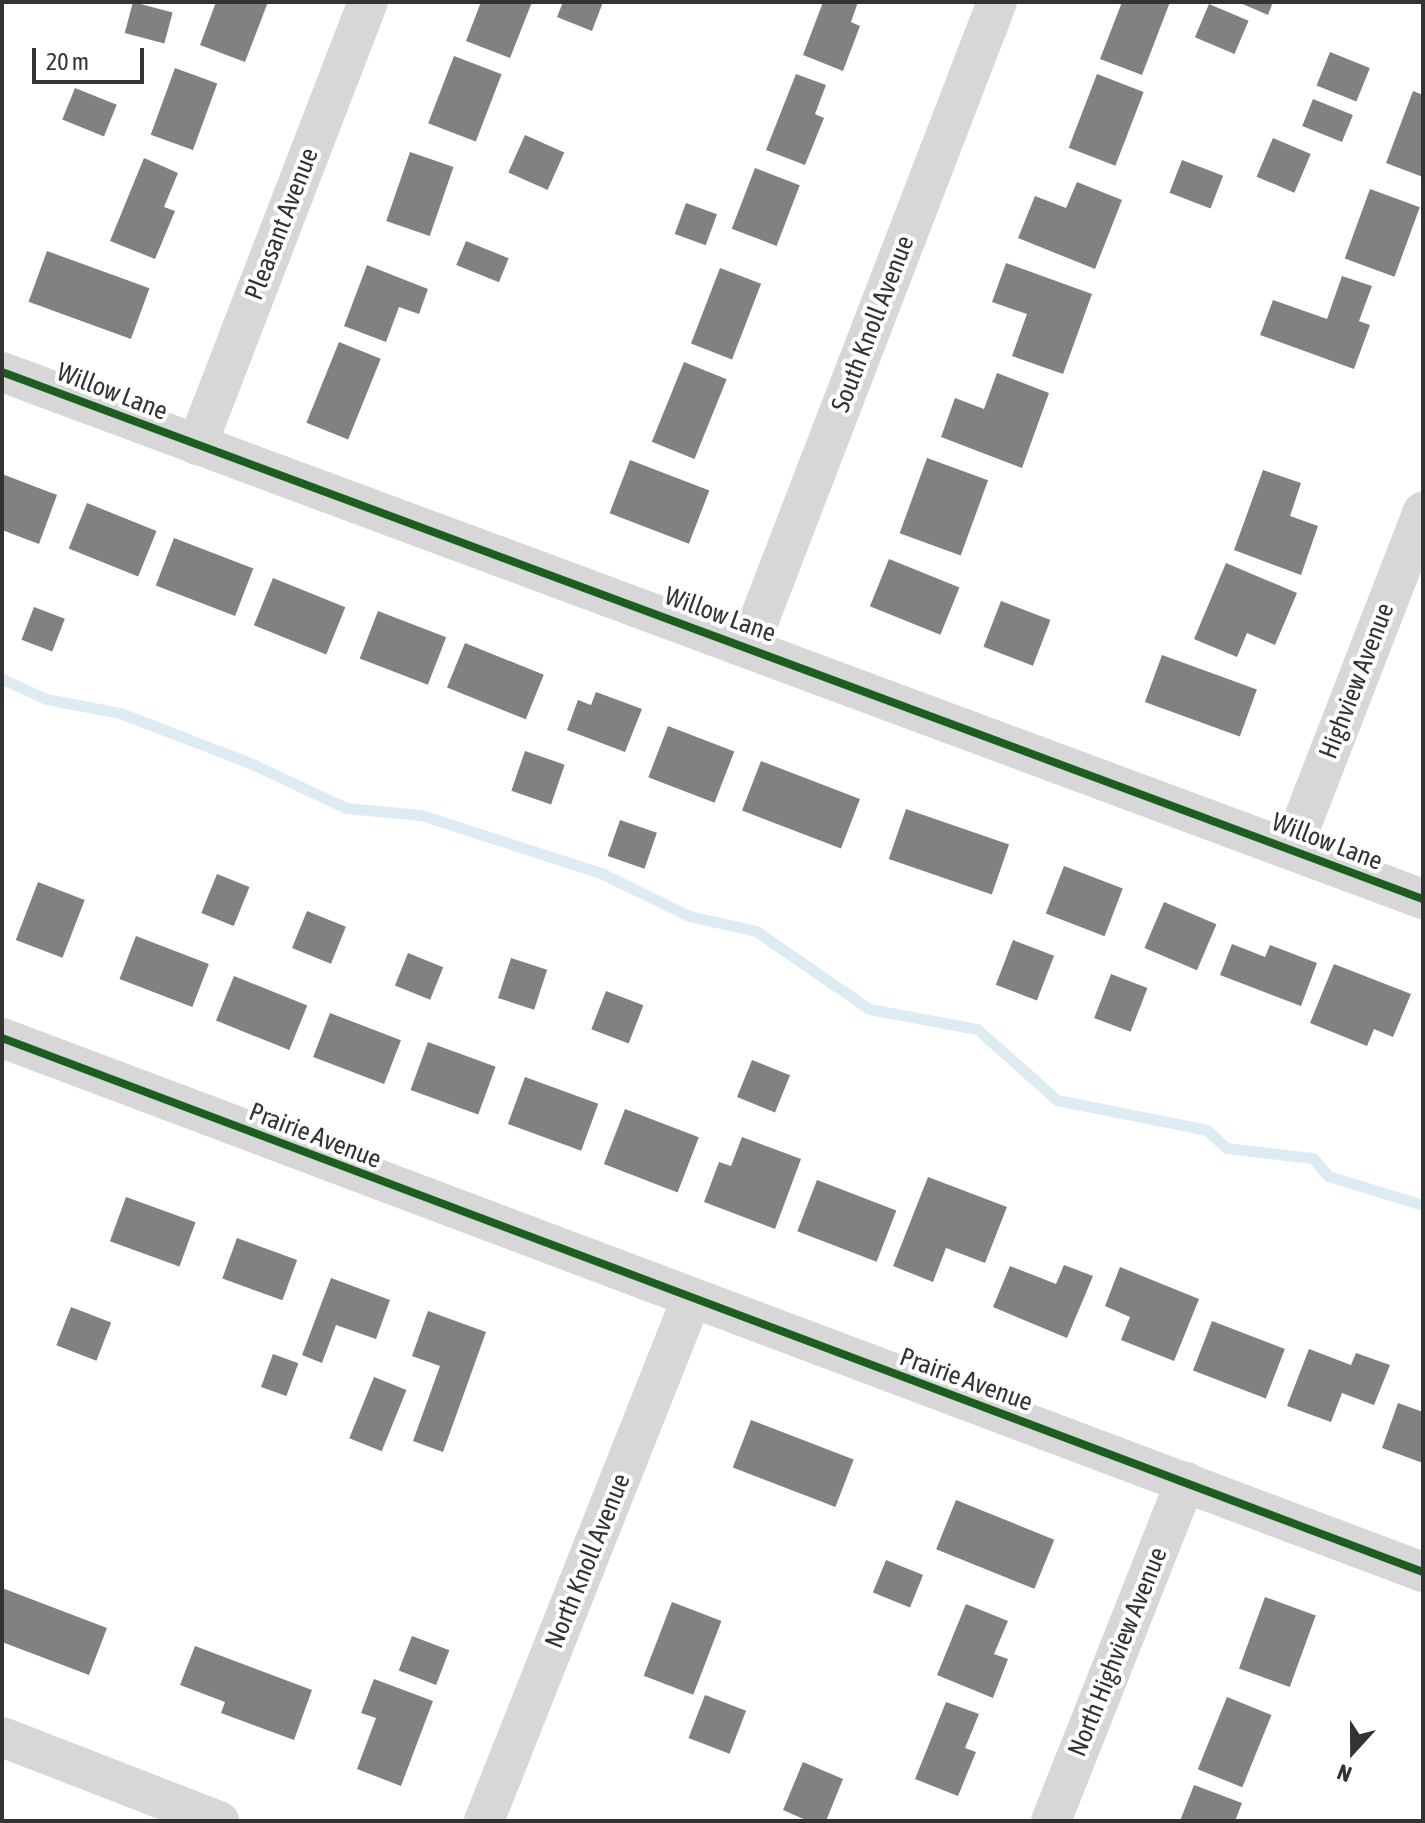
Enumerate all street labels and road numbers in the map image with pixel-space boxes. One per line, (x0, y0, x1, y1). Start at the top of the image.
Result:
street label: Pleasant Avenue (239, 144, 325, 304)
street label: South Knoll Avenue (825, 231, 921, 417)
street label: Willow Lane (52, 357, 172, 427)
street label: Willow Lane (660, 581, 780, 649)
street label: Highview Avenue (1313, 599, 1401, 763)
street label: Willow Lane (1267, 807, 1387, 877)
street label: Prairie Avenue (245, 1097, 385, 1175)
street label: Prairie Avenue (895, 1342, 1037, 1418)
street label: North Knoll Avenue (539, 1469, 637, 1653)
street label: North Highview Avenue (1062, 1543, 1174, 1761)

